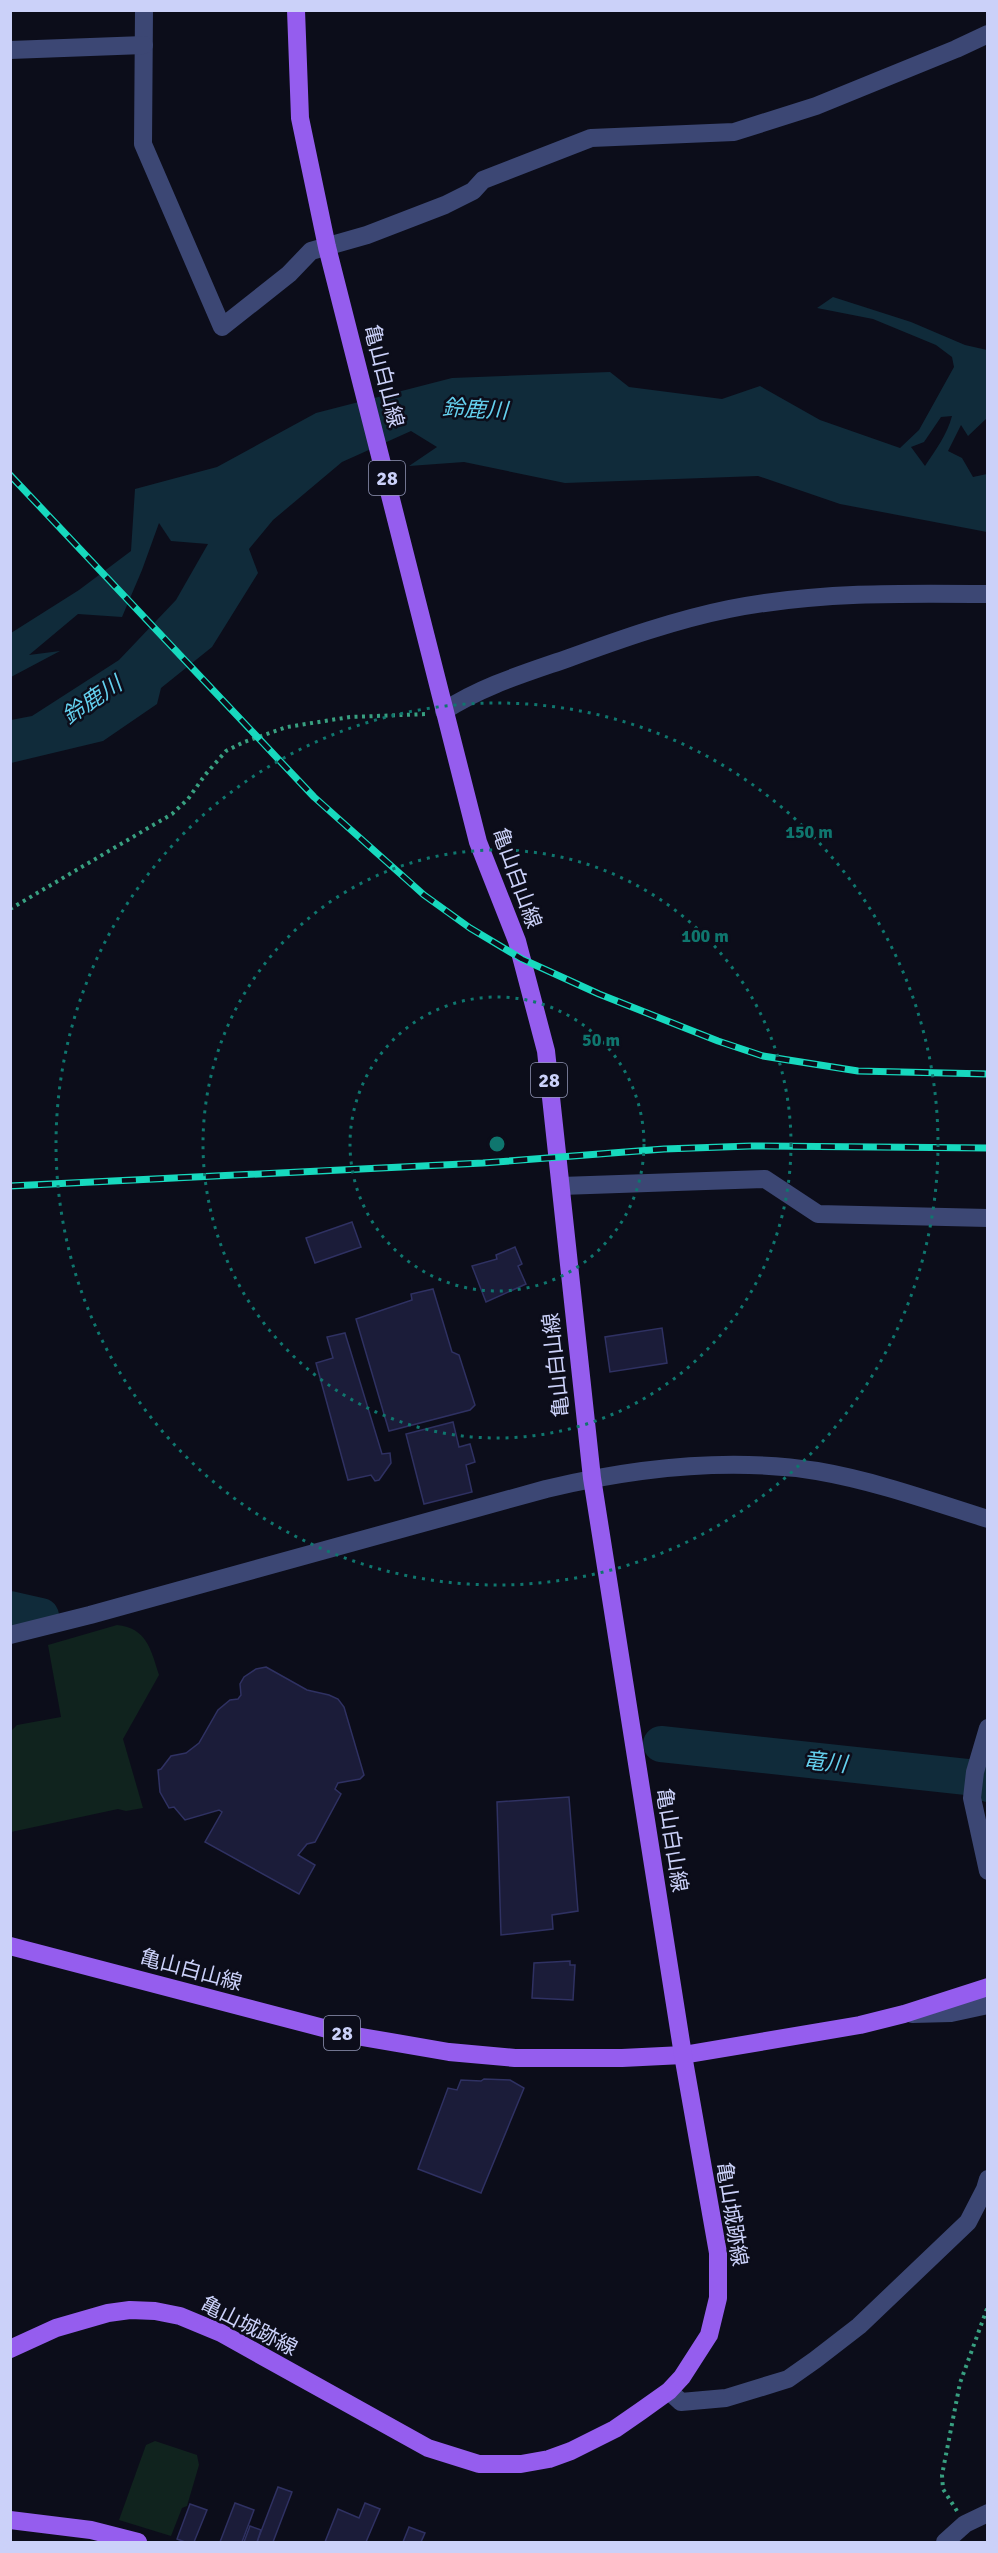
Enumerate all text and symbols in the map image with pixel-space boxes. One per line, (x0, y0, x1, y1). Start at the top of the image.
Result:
street label: 亀山白山線 (359, 322, 409, 430)
water label: 鈴鹿川 (441, 394, 511, 424)
road number: 28 (369, 461, 405, 495)
water label: 鈴鹿川 (57, 669, 129, 730)
text: 150 m (785, 821, 833, 843)
street label: 亀山白山線 (487, 824, 547, 932)
text: 100 m (681, 925, 729, 947)
text: 50 m (582, 1029, 620, 1051)
road number: 28 (531, 1063, 567, 1097)
centre of rings (487, 1134, 507, 1154)
street label: 亀山白山線 (538, 1311, 574, 1419)
water label: 竜川 (802, 1746, 850, 1778)
street label: 亀山白山線 (651, 1786, 693, 1894)
street label: 亀山白山線 (137, 1944, 245, 1996)
road number: 28 (324, 2016, 360, 2050)
street label: 亀山城跡線 (711, 2160, 753, 2268)
street label: 亀山城跡線 (196, 2291, 302, 2361)

